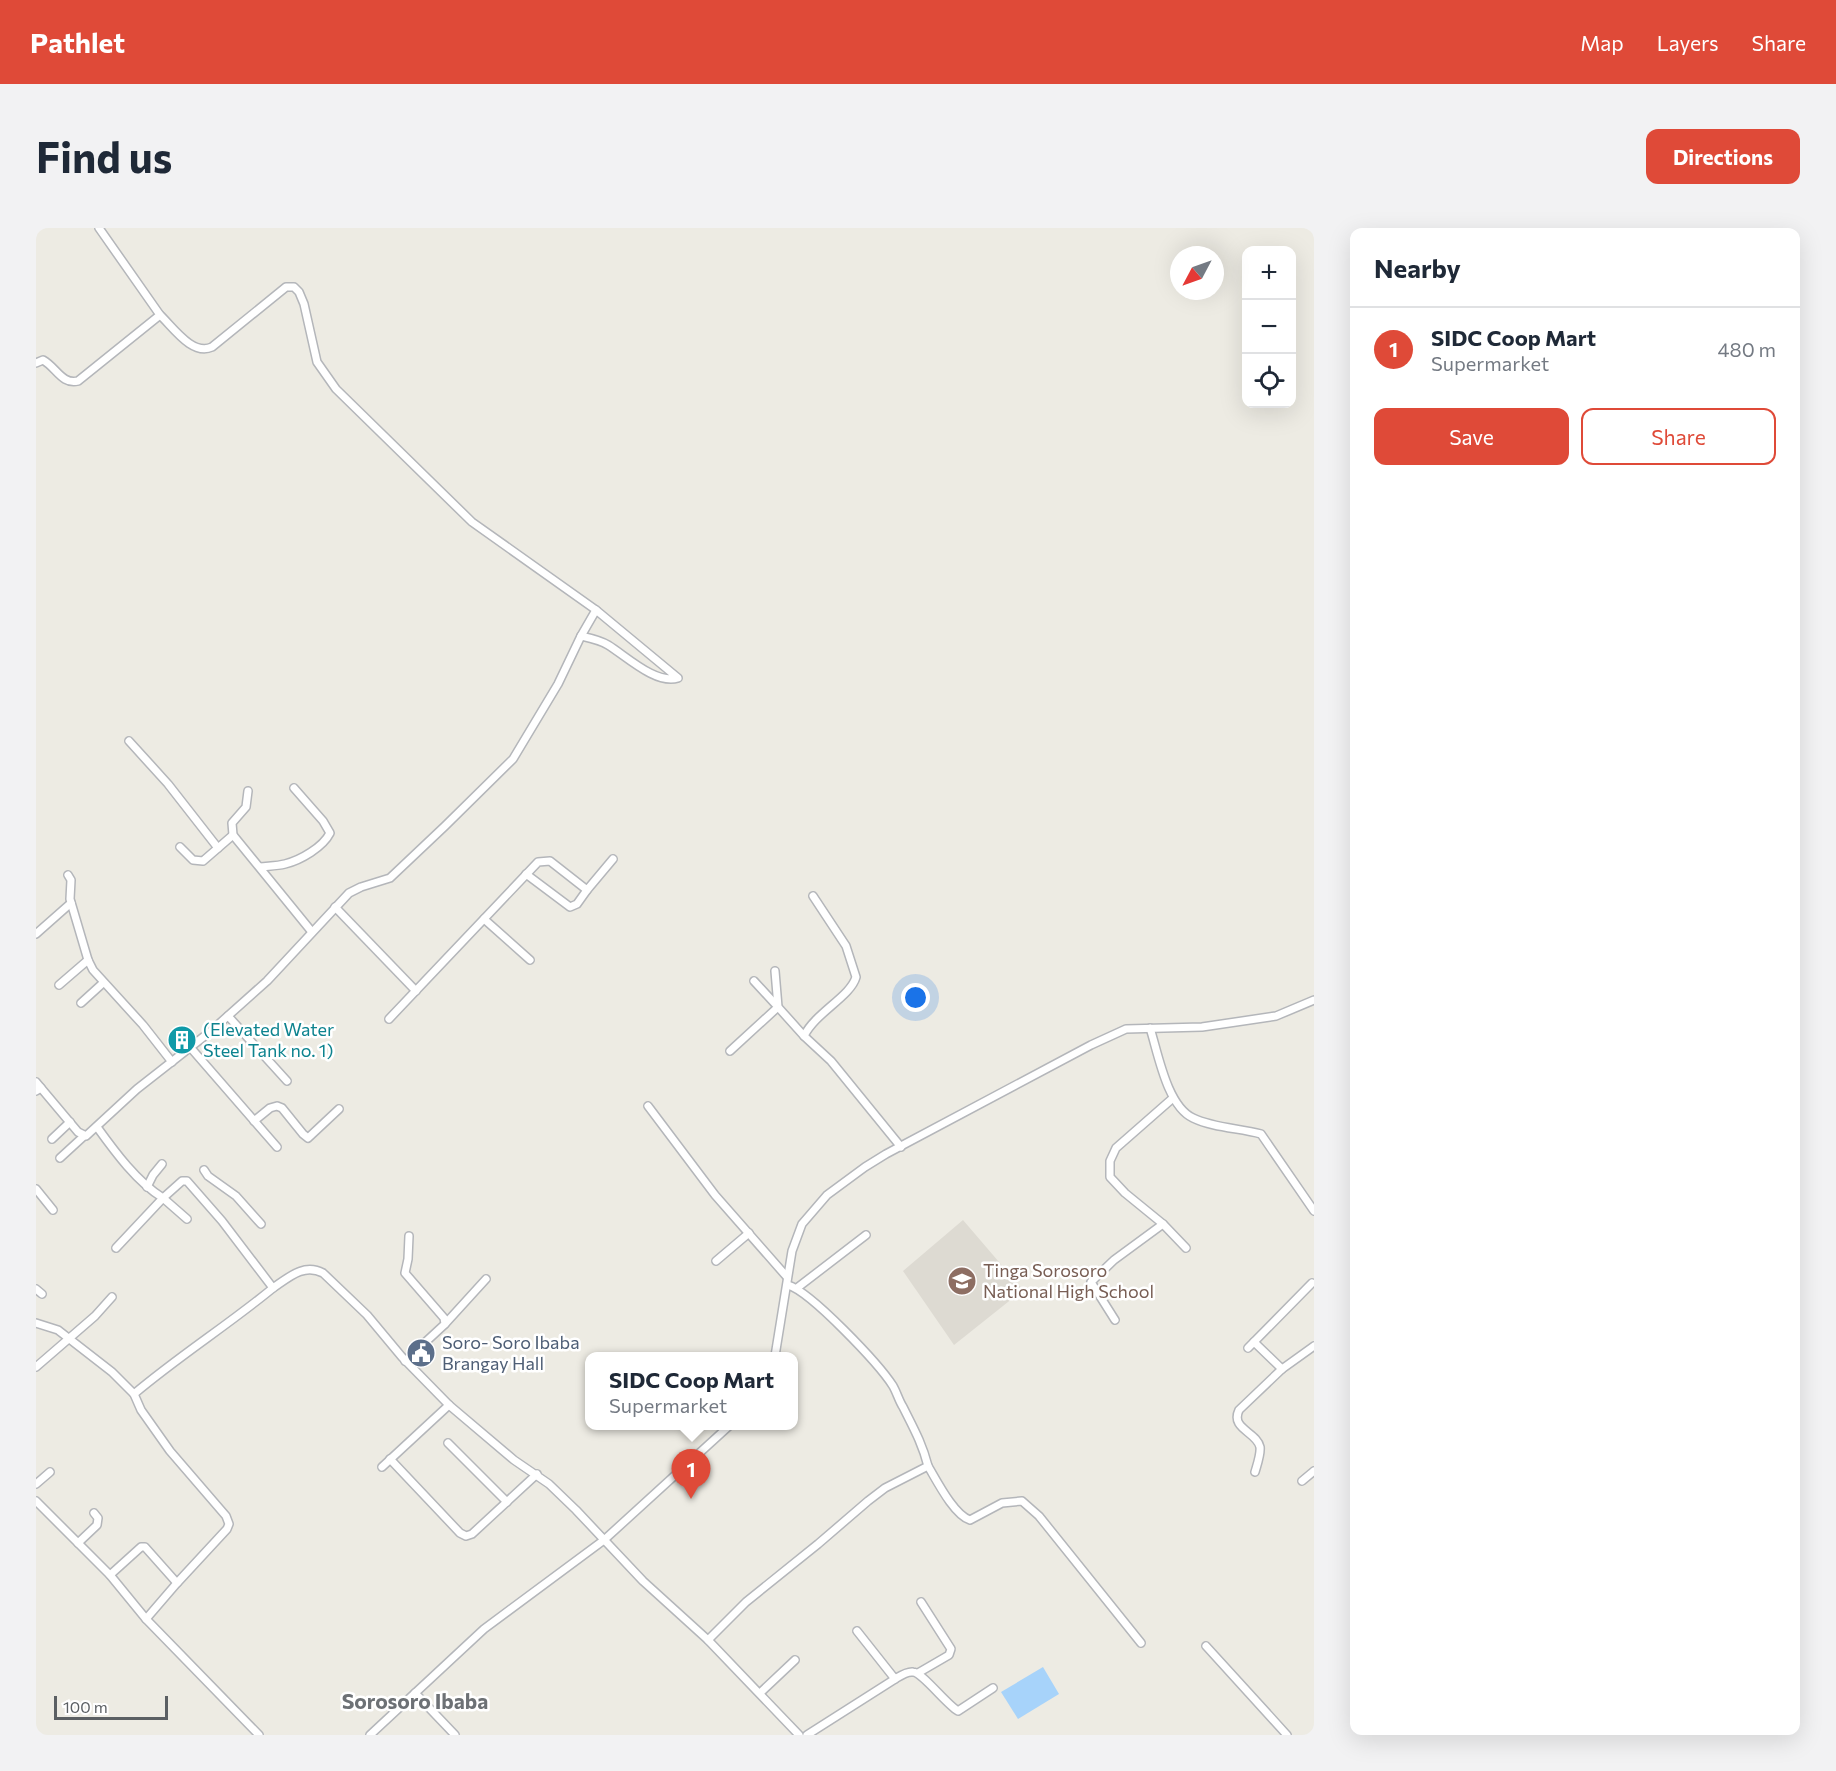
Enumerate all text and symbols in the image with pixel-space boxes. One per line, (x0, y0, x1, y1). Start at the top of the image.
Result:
text: Pathlet (30, 25, 125, 59)
text: Map (1580, 30, 1624, 55)
text: Layers (1657, 30, 1719, 55)
text: Share (1752, 30, 1806, 55)
button: Directions (1646, 129, 1800, 184)
text: Find us (36, 130, 172, 182)
north arrow (1170, 246, 1224, 300)
map controls (1242, 246, 1296, 408)
button: + (1242, 246, 1296, 300)
text: Nearby (1374, 252, 1461, 283)
button: − (1242, 300, 1296, 354)
text: SIDC Coop Mart (1431, 324, 1596, 351)
text: 1 (1389, 337, 1398, 361)
text: 480 m (1718, 337, 1776, 361)
text: Supermarket (1431, 351, 1549, 375)
button: locate (1242, 354, 1296, 408)
button: Save (1374, 408, 1569, 465)
button: Share (1581, 408, 1776, 465)
your location (901, 983, 930, 1012)
place label: (Elevated Water Steel Tank no. 1) (203, 1018, 334, 1061)
building icon: (Elevated Water Steel Tank no. 1) (166, 1024, 198, 1056)
place label: Tinga Sorosoro National High School (983, 1259, 1154, 1302)
school or university icon: Tinga Sorosoro National High School (946, 1265, 978, 1297)
place label: Soro- Soro Ibaba Brangay Hall (442, 1331, 580, 1374)
public building icon: Soro- Soro Ibaba Brangay Hall (405, 1337, 437, 1369)
popup (585, 1352, 798, 1430)
text: SIDC Coop Mart (609, 1366, 774, 1393)
text: Supermarket (609, 1393, 727, 1417)
pin: 1 (672, 1450, 710, 1499)
district label: Sorosoro Ibaba (342, 1688, 488, 1713)
scale bar (54, 1693, 168, 1720)
text: 100 m (63, 1697, 108, 1716)

